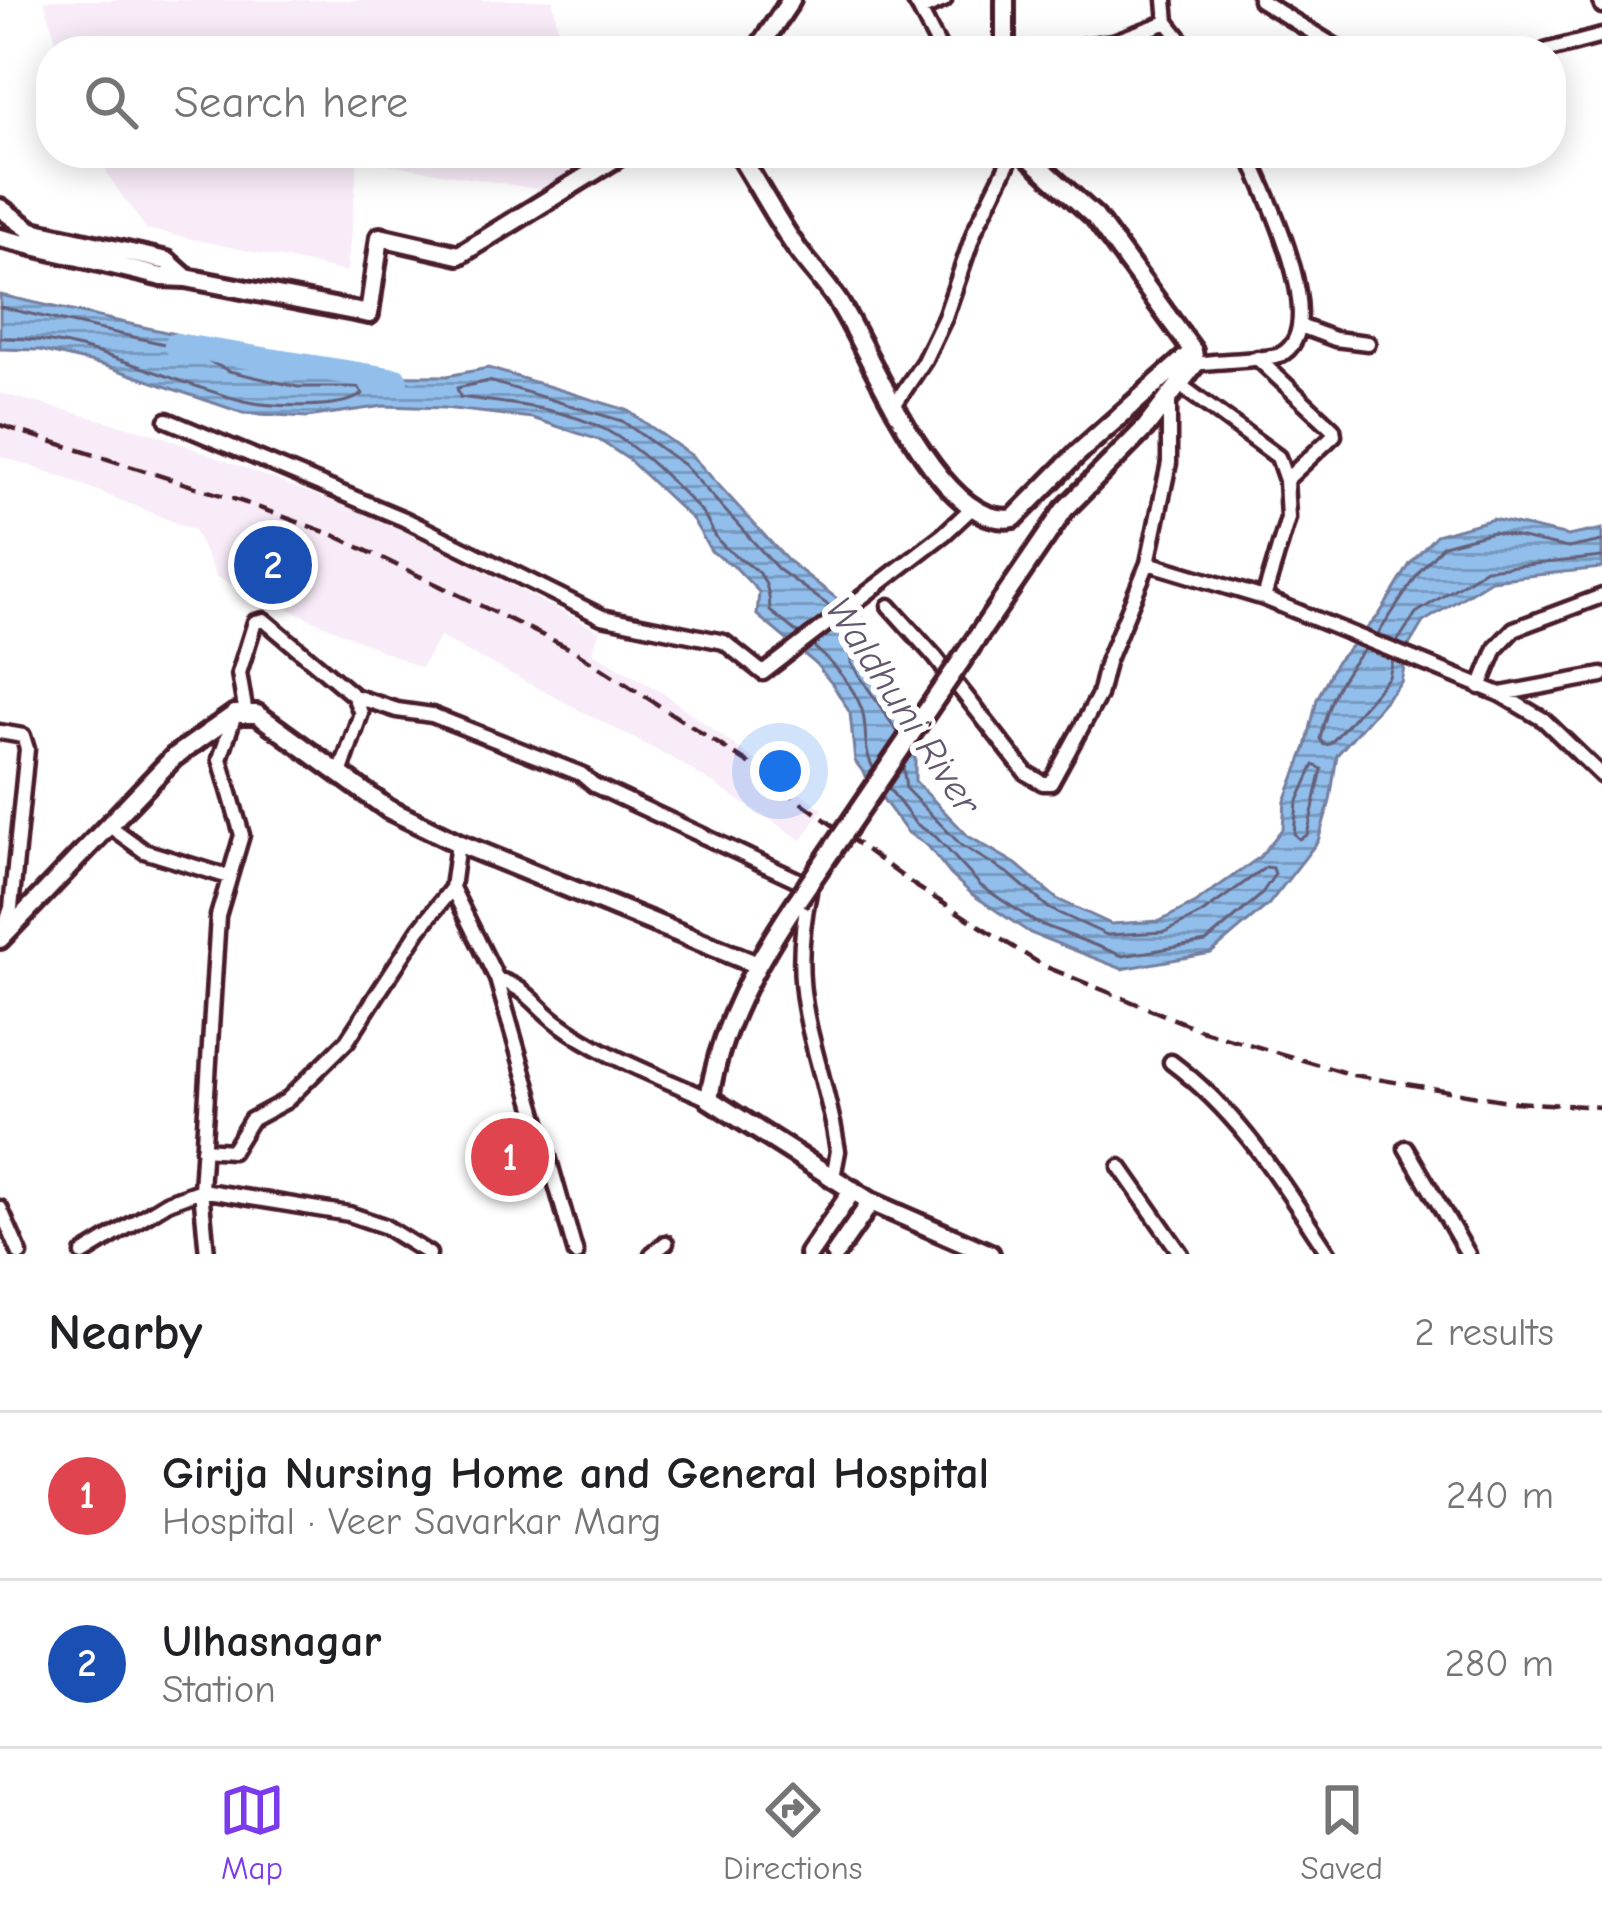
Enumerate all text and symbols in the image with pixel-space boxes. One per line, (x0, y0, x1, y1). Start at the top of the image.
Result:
search box (36, 36, 1566, 168)
icon: search (78, 69, 144, 135)
text: Search here (174, 76, 408, 128)
pin: 2 (234, 520, 312, 610)
water label: Waldhuni River (816, 589, 990, 824)
your location (750, 741, 810, 801)
pin: 1 (471, 1112, 549, 1202)
text: Nearby (48, 1303, 202, 1362)
text: 2 results (1414, 1310, 1554, 1355)
text: Girija Nursing Home and General Hospital (162, 1447, 989, 1499)
text: 1 (79, 1473, 95, 1518)
text: 240 m (1446, 1473, 1554, 1518)
text: Hospital · Veer Savarkar Marg (162, 1499, 661, 1544)
text: Ulhasnagar (162, 1615, 381, 1667)
text: 2 (77, 1641, 97, 1686)
text: 280 m (1444, 1641, 1554, 1686)
text: Station (162, 1667, 276, 1712)
tab: Map (219, 1777, 285, 1887)
tab: Directions (723, 1777, 863, 1887)
tab: Saved (1301, 1777, 1383, 1887)

